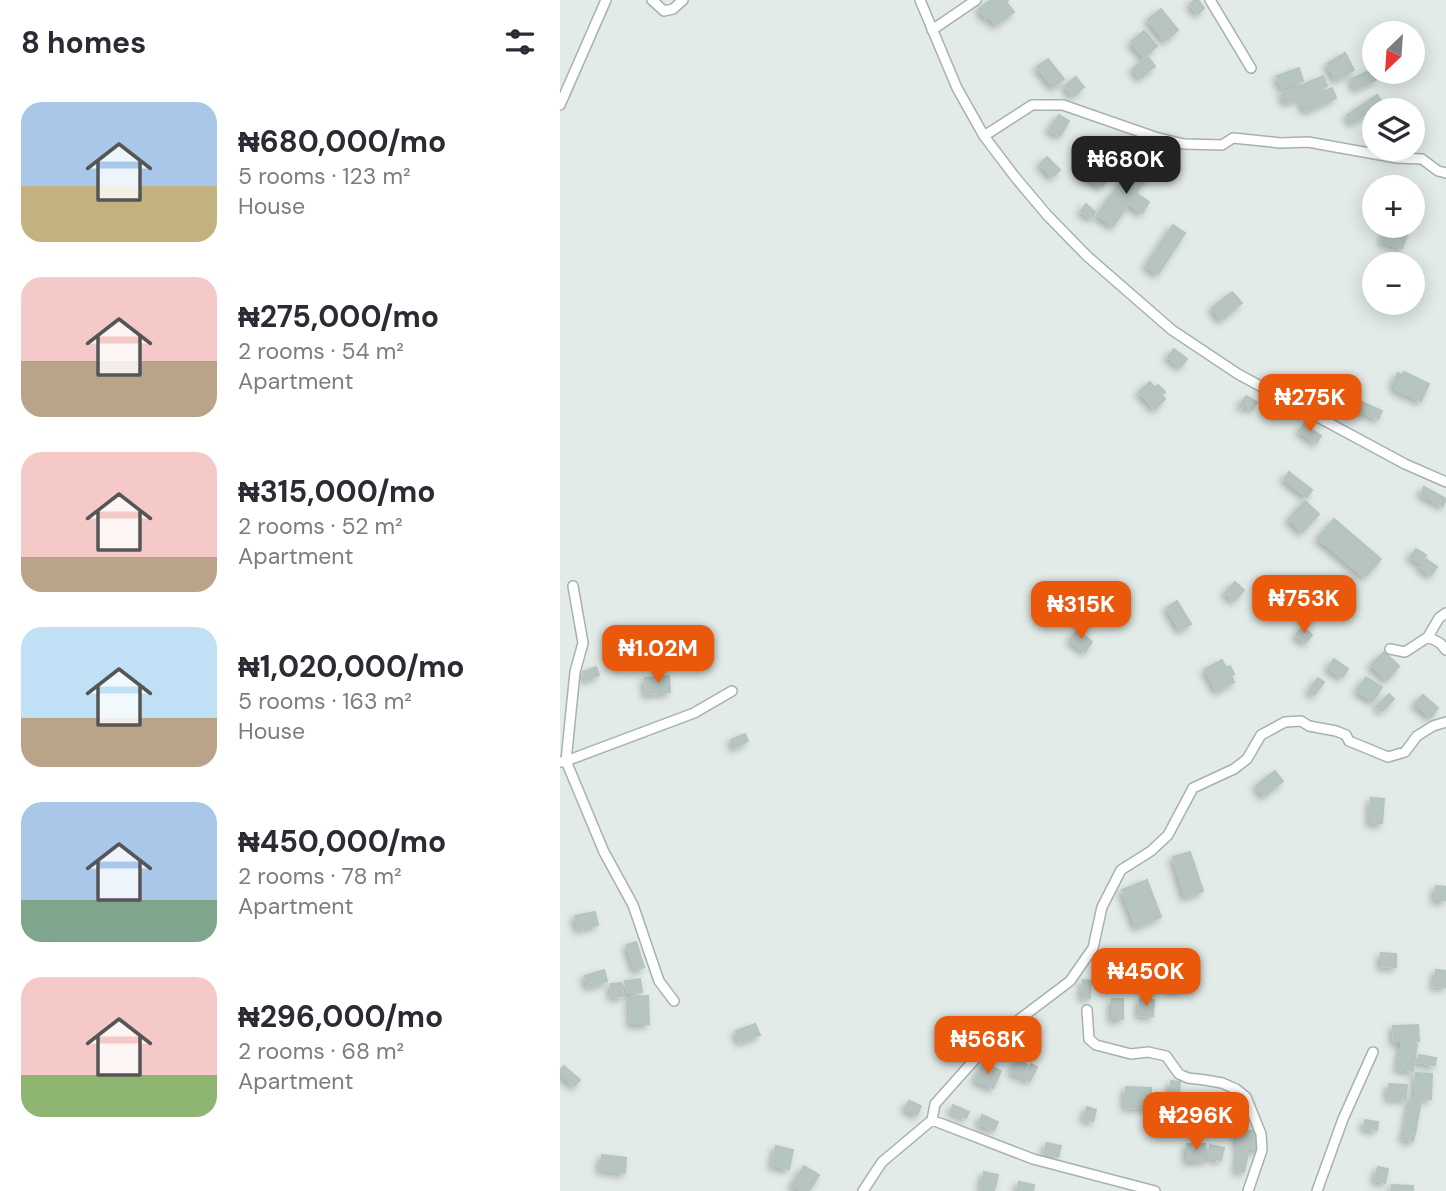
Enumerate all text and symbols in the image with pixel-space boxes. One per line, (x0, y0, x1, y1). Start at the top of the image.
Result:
north arrow (1362, 21, 1424, 84)
map controls (1362, 21, 1425, 315)
text: 8 homes (21, 23, 146, 62)
icon: filters (501, 23, 539, 61)
button: layers (1362, 98, 1425, 161)
text: ₦680,000/mo (238, 122, 446, 161)
icon: home (77, 130, 161, 214)
pin: ₦680K (1077, 136, 1175, 196)
text: ₦680K (1088, 144, 1164, 174)
text: 5 rooms · 123 m² (238, 161, 411, 191)
button: + (1362, 175, 1425, 238)
text: House (238, 191, 305, 221)
button: − (1362, 252, 1425, 315)
text: ₦275,000/mo (238, 297, 439, 336)
icon: home (77, 305, 161, 389)
text: 2 rooms · 54 m² (238, 336, 404, 366)
text: Apartment (238, 366, 353, 396)
pin: ₦275K (1261, 374, 1359, 434)
text: ₦275K (1275, 382, 1345, 412)
text: ₦315,000/mo (238, 472, 435, 511)
icon: home (77, 480, 161, 564)
text: 2 rooms · 52 m² (238, 511, 403, 541)
text: Apartment (238, 541, 353, 571)
pin: ₦753K (1255, 576, 1353, 635)
pin: ₦315K (1032, 582, 1130, 641)
text: ₦753K (1268, 583, 1340, 613)
text: ₦315K (1047, 589, 1115, 619)
pin: ₦1.02M (601, 626, 715, 685)
text: ₦1.02M (618, 633, 698, 663)
text: ₦1,020,000/mo (238, 647, 465, 686)
icon: home (77, 655, 161, 739)
text: 5 rooms · 163 m² (238, 686, 412, 716)
text: House (238, 716, 305, 746)
text: ₦450,000/mo (238, 822, 446, 861)
icon: home (77, 830, 161, 914)
text: 2 rooms · 78 m² (238, 861, 402, 891)
text: Apartment (238, 891, 353, 921)
pin: ₦450K (1097, 948, 1195, 1008)
text: ₦450K (1107, 956, 1185, 986)
text: ₦296,000/mo (238, 997, 443, 1036)
icon: home (77, 1005, 161, 1089)
pin: ₦568K (939, 1016, 1037, 1076)
text: ₦568K (950, 1024, 1026, 1054)
text: 2 rooms · 68 m² (238, 1036, 404, 1066)
text: Apartment (238, 1066, 353, 1096)
pin: ₦296K (1147, 1092, 1245, 1152)
text: ₦296K (1159, 1100, 1233, 1130)

